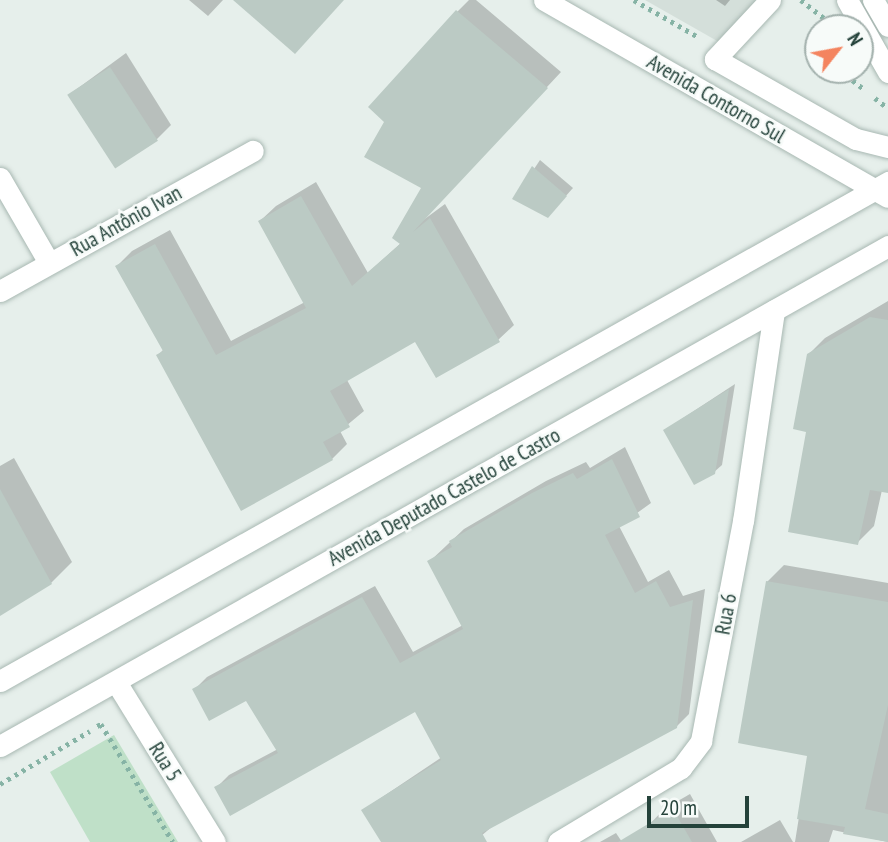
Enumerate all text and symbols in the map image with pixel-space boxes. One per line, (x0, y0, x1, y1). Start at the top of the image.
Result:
north arrow (804, 14, 874, 84)
text: N (842, 29, 868, 50)
street label: Avenida Contorno Sul (642, 49, 790, 149)
street label: Rua Antônio Ivan (66, 180, 186, 262)
street label: Avenida Deputado Castelo de Castro (323, 423, 565, 571)
street label: Rua 6 (710, 591, 742, 637)
street label: Rua 5 (143, 738, 187, 786)
scale bar (650, 782, 752, 826)
text: 20 m (660, 794, 697, 821)

